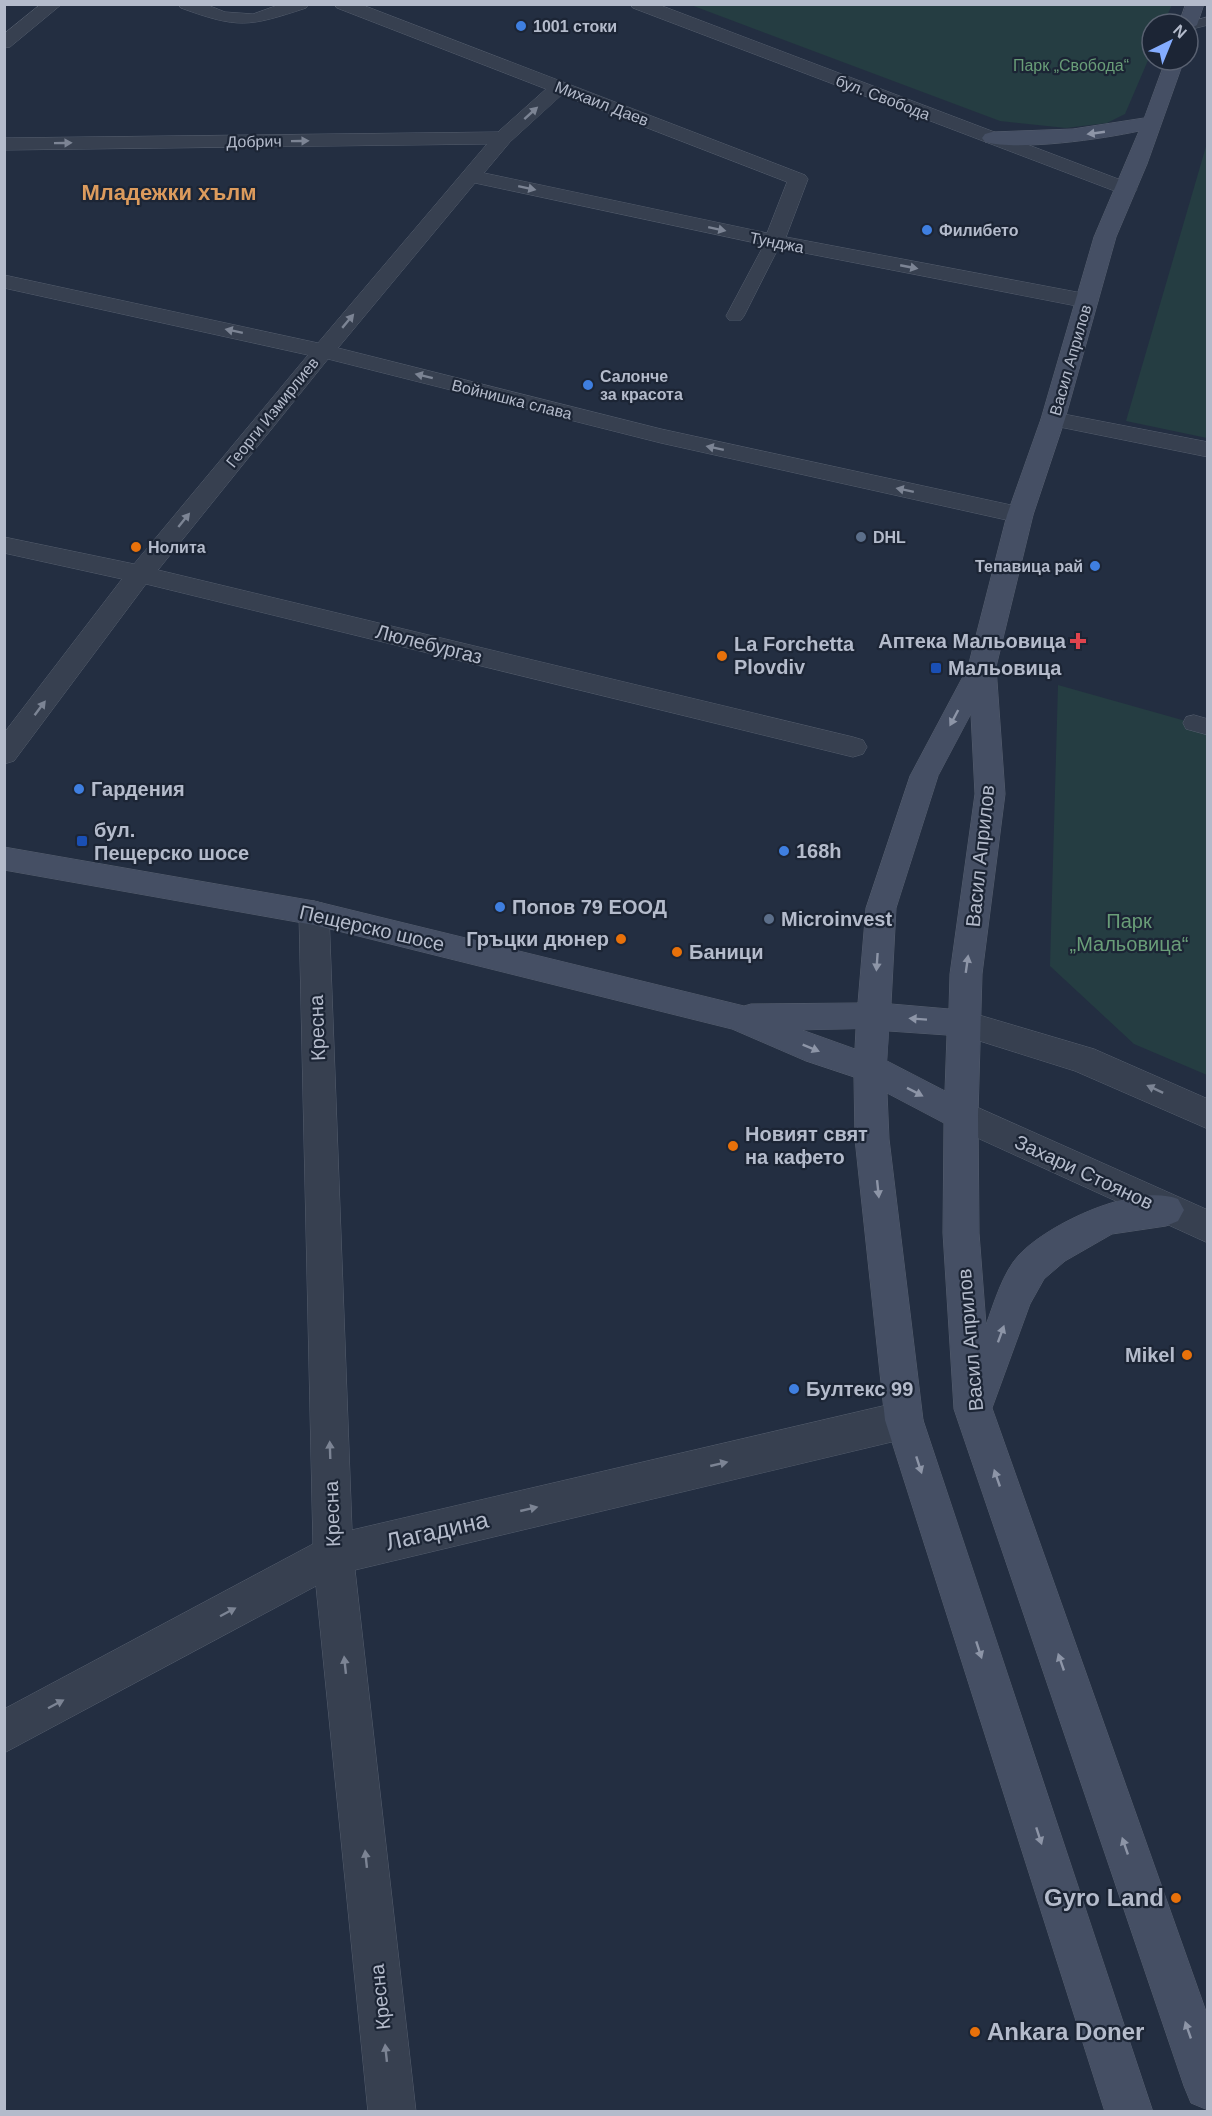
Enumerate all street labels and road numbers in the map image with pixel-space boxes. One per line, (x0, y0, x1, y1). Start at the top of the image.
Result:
street label: бул. Свобода (833, 72, 932, 123)
street label: Михаил Даев (553, 78, 651, 129)
street label: Добрич (226, 133, 282, 150)
street label: Тунджа (748, 229, 805, 256)
street label: Васил Априлов (1047, 303, 1094, 417)
street label: Георги Измирлиев (223, 354, 322, 471)
street label: Войнишка слава (450, 376, 574, 423)
street label: Люлебургаз (373, 620, 485, 668)
street label: Васил Априлов (962, 784, 998, 928)
street label: Пещерско шосе (297, 901, 447, 955)
street label: Кресна (305, 994, 329, 1061)
street label: Захари Стоянов (1011, 1130, 1157, 1214)
street label: Васил Априлов (953, 1268, 987, 1412)
street label: Кресна (320, 1480, 344, 1547)
street label: Лагадина (383, 1505, 492, 1555)
street label: Кресна (366, 1962, 394, 2031)

